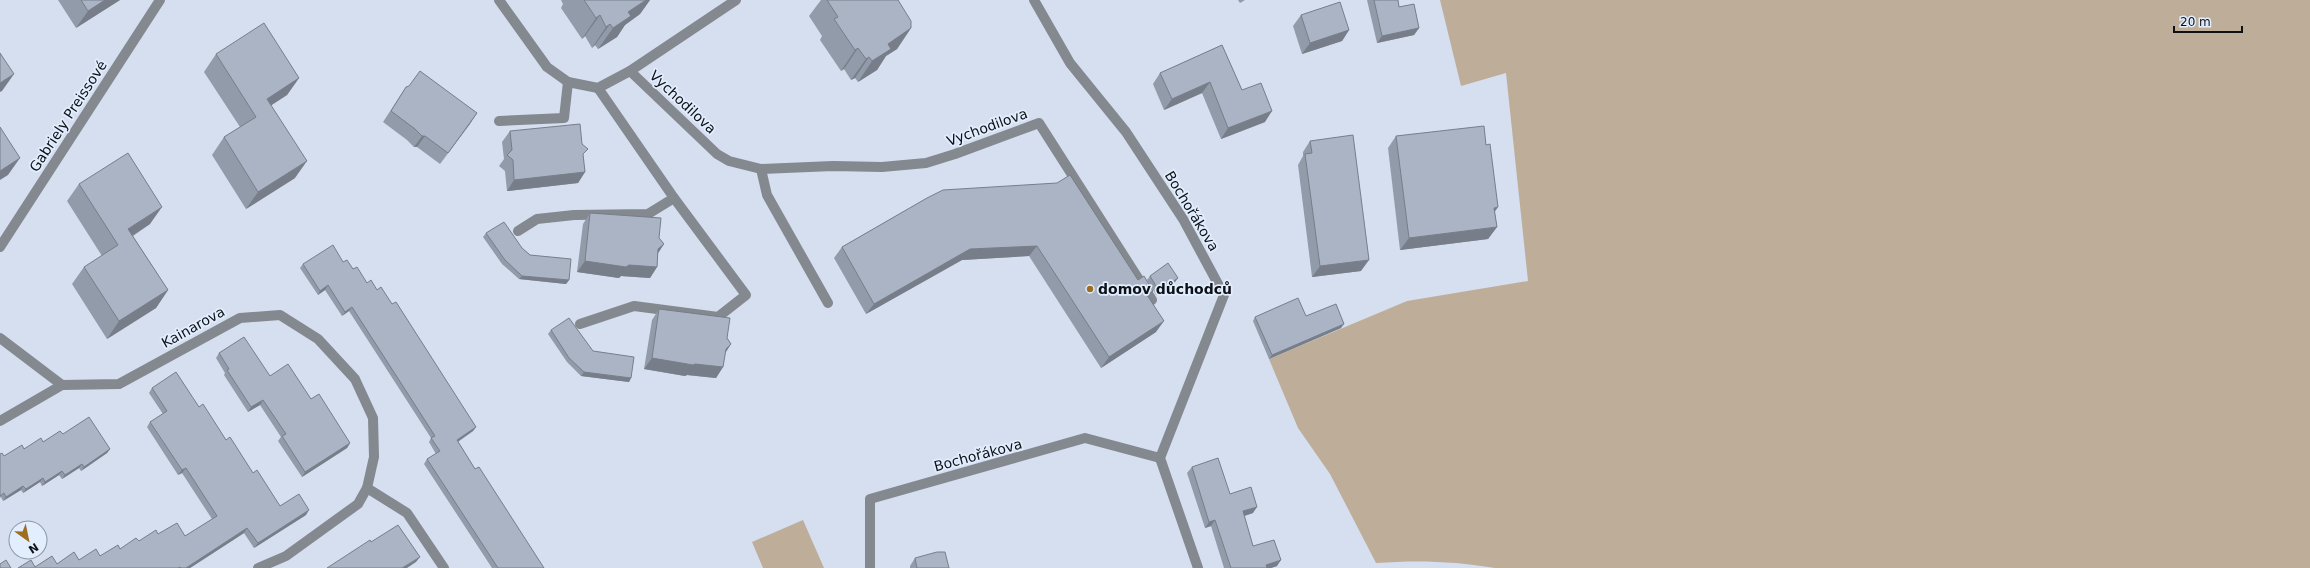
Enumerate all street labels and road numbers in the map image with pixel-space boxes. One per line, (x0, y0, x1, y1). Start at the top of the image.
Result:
street label: Gabriely Preissové (26, 57, 110, 175)
street label: Vychodilova (647, 67, 719, 137)
street label: Vychodilova (944, 105, 1030, 149)
street label: Bochořákova (1162, 168, 1222, 254)
street label: Kainarova (159, 303, 227, 351)
street label: Bochořákova (932, 436, 1024, 474)

